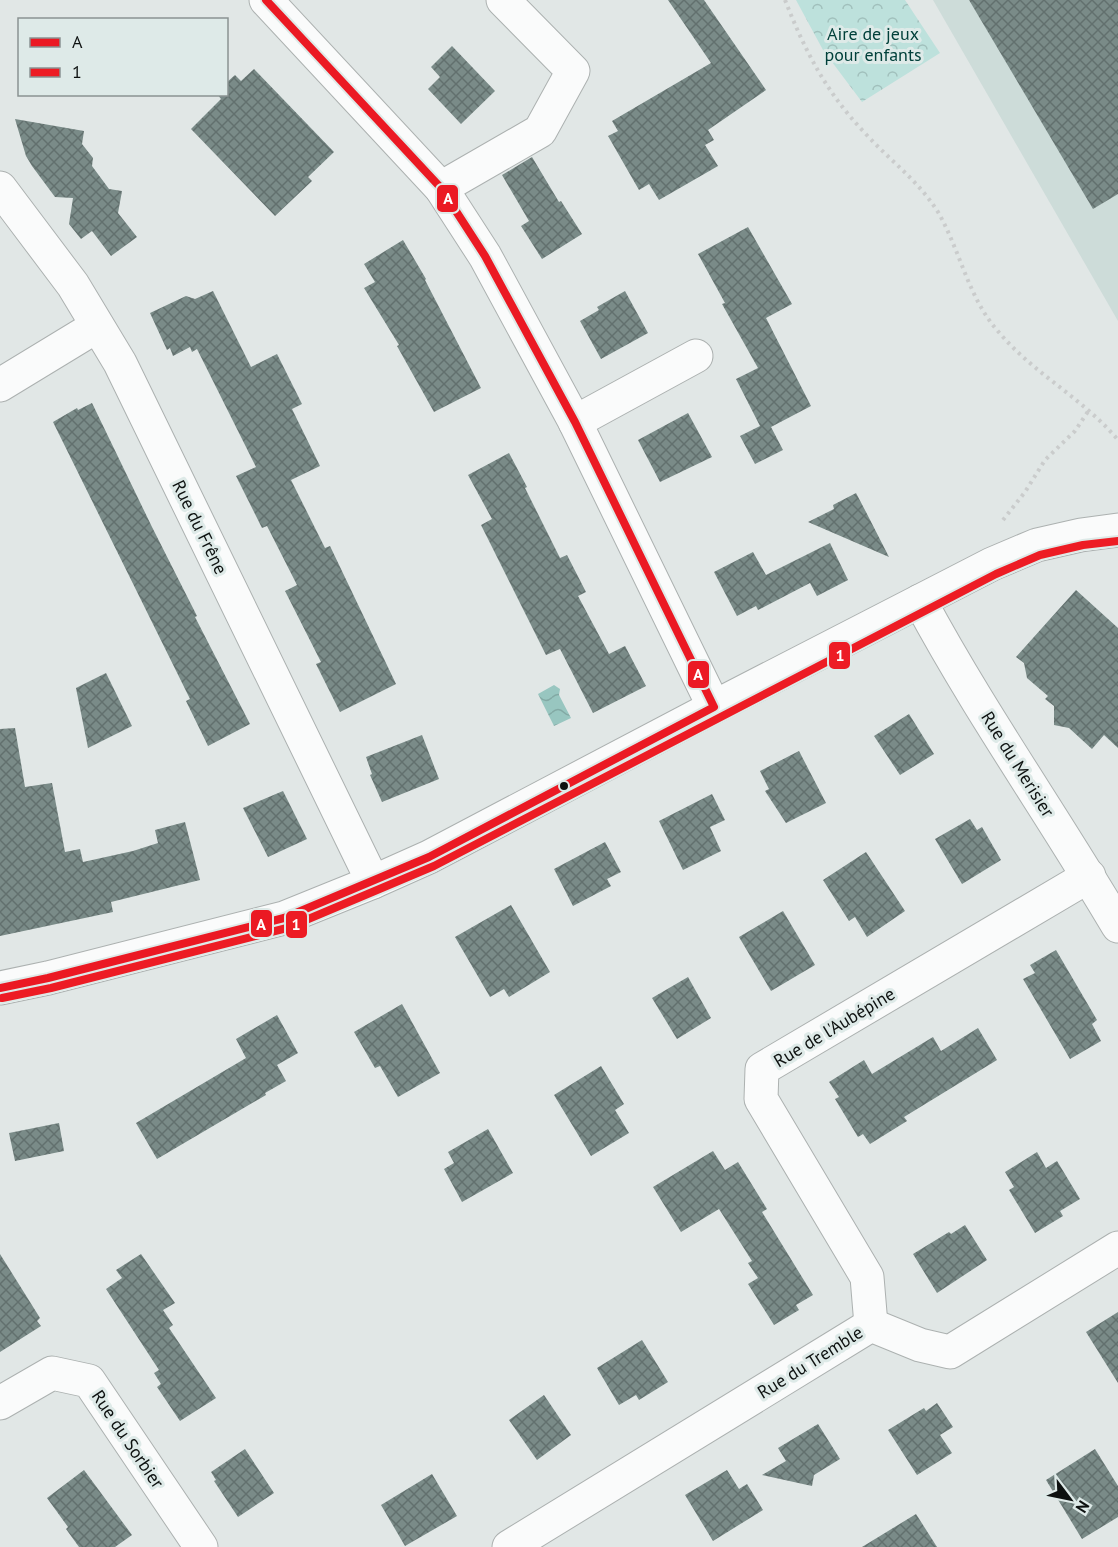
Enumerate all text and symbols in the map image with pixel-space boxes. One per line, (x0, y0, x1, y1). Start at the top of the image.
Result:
legend (18, 18, 228, 96)
park label: Aire de jeux pour enfants (824, 22, 922, 66)
text: A (72, 30, 83, 53)
text: 1 (72, 60, 82, 83)
line badge: A (436, 184, 459, 213)
text: A (443, 188, 453, 208)
street label: Rue du Frêne (167, 476, 233, 578)
line badge: 1 (828, 641, 851, 670)
text: 1 (835, 645, 845, 665)
line badge: A (687, 660, 710, 689)
text: A (693, 664, 703, 684)
street label: Rue du Merisier (976, 707, 1060, 821)
unlabelled marker (558, 780, 570, 792)
line badge: A (250, 909, 273, 938)
line badge: 1 (285, 910, 308, 939)
text: A (256, 914, 266, 934)
text: 1 (291, 914, 301, 934)
street label: Rue de l'Aubépine (769, 982, 899, 1072)
street label: Rue du Tremble (753, 1320, 867, 1404)
street label: Rue du Sorbier (87, 1386, 169, 1492)
north arrow (1040, 1469, 1100, 1529)
text: N (1071, 1497, 1094, 1517)

